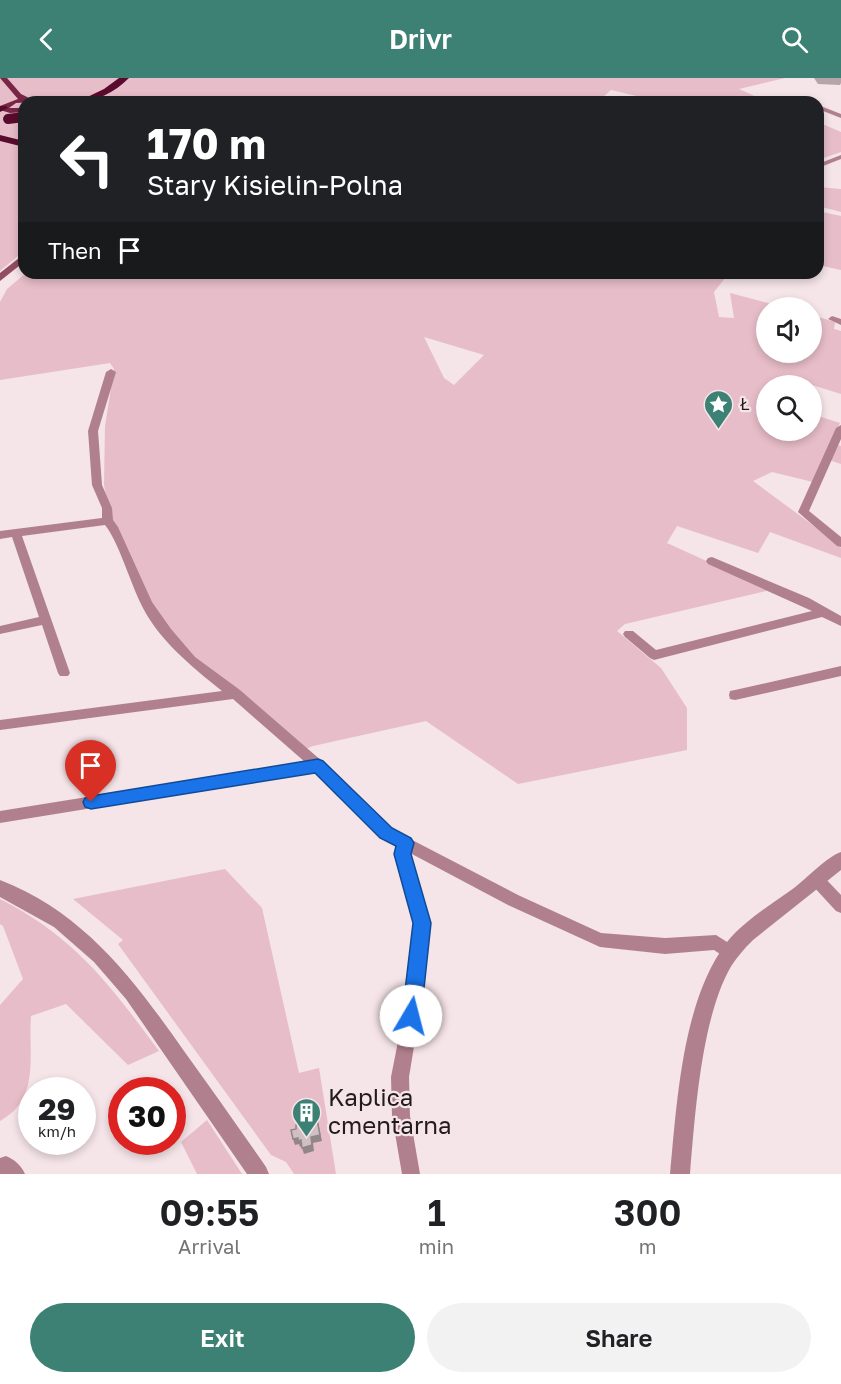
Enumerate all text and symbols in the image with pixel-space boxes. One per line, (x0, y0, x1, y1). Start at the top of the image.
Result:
icon: back (30, 23, 63, 56)
text: Drivr (389, 23, 452, 55)
icon: search (778, 23, 811, 56)
text: 170 m (147, 118, 266, 168)
icon: left (48, 120, 126, 198)
text: Stary Kisielin-Polna (147, 169, 403, 201)
icon: arrive (113, 234, 146, 267)
text: Then (48, 237, 101, 264)
map controls (756, 297, 822, 441)
button: sound (756, 297, 822, 363)
button: search (756, 375, 822, 441)
place icon: Ł (703, 388, 735, 430)
place label: Ł (740, 394, 750, 414)
pin (65, 740, 116, 802)
icon: arrive (74, 749, 107, 782)
position arrow (379, 984, 443, 1048)
speed limit sign: 30 (108, 1077, 186, 1155)
place label: Kaplica cmentarna (328, 1082, 452, 1139)
text: 29 (38, 1091, 76, 1127)
building icon: Kaplica cmentarna (291, 1096, 323, 1138)
text: km/h (38, 1122, 76, 1140)
text: 09:55 (160, 1191, 259, 1234)
text: 1 (427, 1191, 446, 1234)
text: 300 (614, 1191, 681, 1234)
text: Arrival (178, 1234, 241, 1258)
text: min (419, 1234, 454, 1258)
text: m (639, 1234, 656, 1258)
button: Exit (30, 1303, 415, 1372)
button: Share (427, 1303, 811, 1372)

